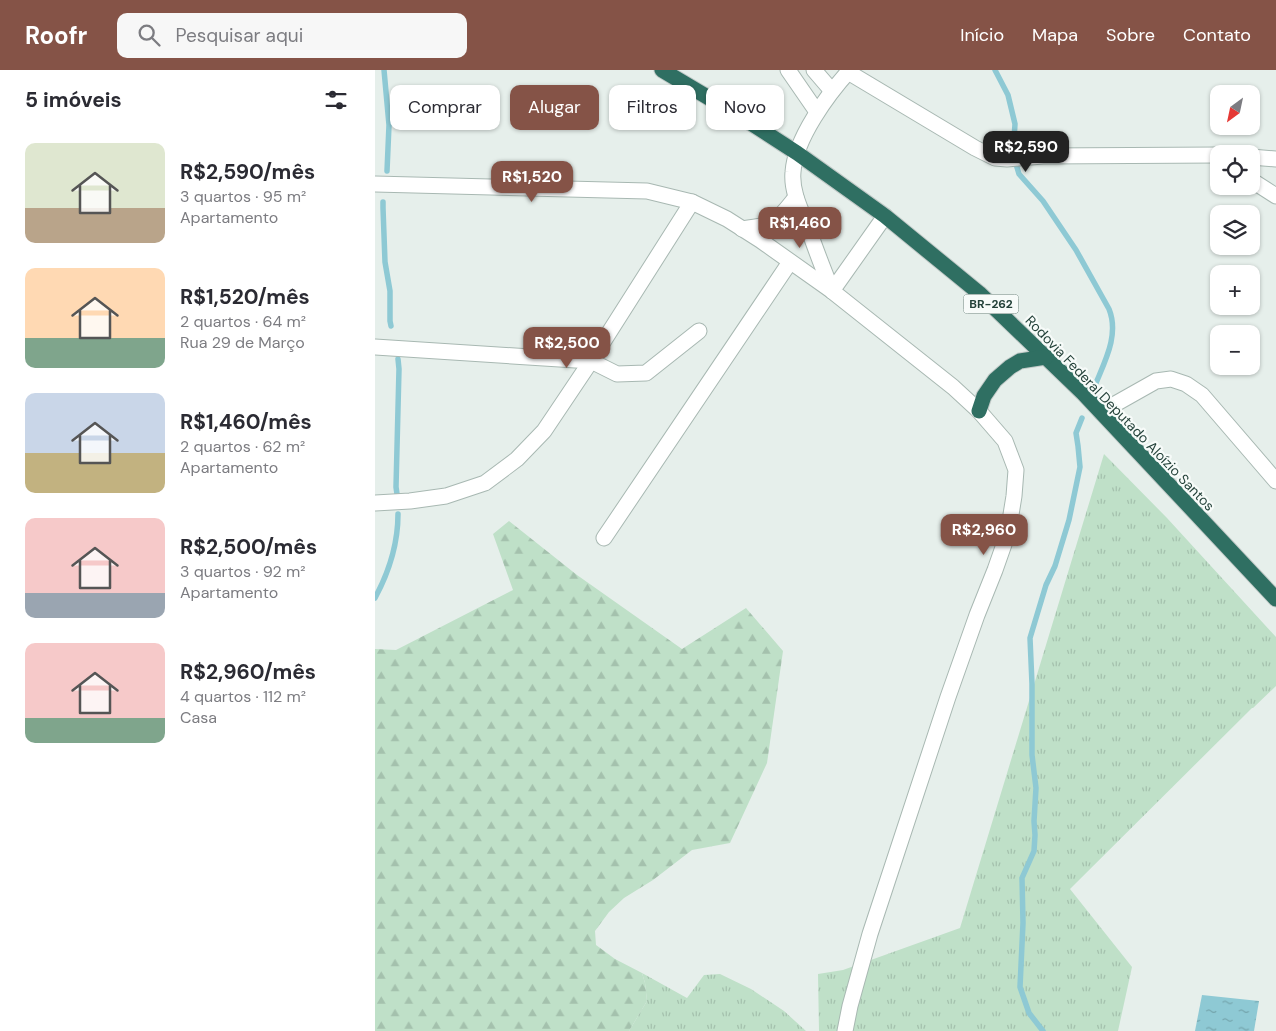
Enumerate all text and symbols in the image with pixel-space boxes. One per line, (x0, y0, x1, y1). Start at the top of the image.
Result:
search box (117, 13, 467, 58)
text: Roofr (25, 20, 87, 51)
icon: search (135, 21, 163, 49)
text: Pesquisar aqui (175, 23, 303, 48)
text: Início (960, 23, 1004, 47)
text: Mapa (1032, 23, 1078, 47)
text: Sobre (1106, 23, 1155, 47)
text: Contato (1183, 23, 1251, 47)
chip: Comprar (390, 85, 500, 130)
chip: Alugar (510, 85, 599, 130)
chip: Filtros (609, 85, 696, 130)
chip: Novo (706, 85, 784, 130)
north arrow (1210, 85, 1260, 135)
map controls (1210, 85, 1260, 375)
text: 5 imóveis (25, 86, 122, 114)
icon: filters (322, 86, 350, 114)
pin: R$2,590 (980, 131, 1072, 173)
text: R$2,590 (994, 136, 1058, 157)
button: locate (1210, 145, 1260, 195)
text: R$2,590/mês (180, 158, 315, 186)
pin: R$1,520 (486, 160, 578, 203)
icon: home (65, 163, 125, 223)
text: R$1,520 (502, 166, 562, 187)
text: 3 quartos · 95 m² (180, 186, 306, 207)
button: layers (1210, 205, 1260, 255)
pin: R$1,460 (754, 206, 846, 249)
text: Apartamento (180, 207, 278, 228)
text: R$1,460 (769, 212, 831, 233)
button: + (1210, 265, 1260, 315)
text: R$1,520/mês (180, 283, 310, 311)
icon: home (65, 288, 125, 348)
road number: BR-262 (963, 294, 1019, 313)
text: 2 quartos · 64 m² (180, 311, 306, 332)
street label: Rodovia Federal Deputado Aloízio Santos (1022, 311, 1218, 515)
button: − (1210, 325, 1260, 375)
pin: R$2,500 (521, 326, 613, 369)
text: Rua 29 de Março (180, 332, 305, 353)
text: R$2,500 (534, 332, 600, 353)
text: R$1,460/mês (180, 408, 312, 436)
icon: home (65, 413, 125, 473)
text: 2 quartos · 62 m² (180, 436, 305, 457)
text: Apartamento (180, 457, 278, 478)
pin: R$2,960 (938, 514, 1030, 556)
text: R$2,960 (952, 519, 1016, 540)
text: R$2,500/mês (180, 533, 317, 561)
icon: home (65, 538, 125, 598)
text: 3 quartos · 92 m² (180, 561, 306, 582)
text: Apartamento (180, 582, 278, 603)
text: R$2,960/mês (180, 658, 316, 686)
icon: home (65, 663, 125, 723)
text: 4 quartos · 112 m² (180, 686, 306, 707)
text: Casa (180, 707, 217, 728)

